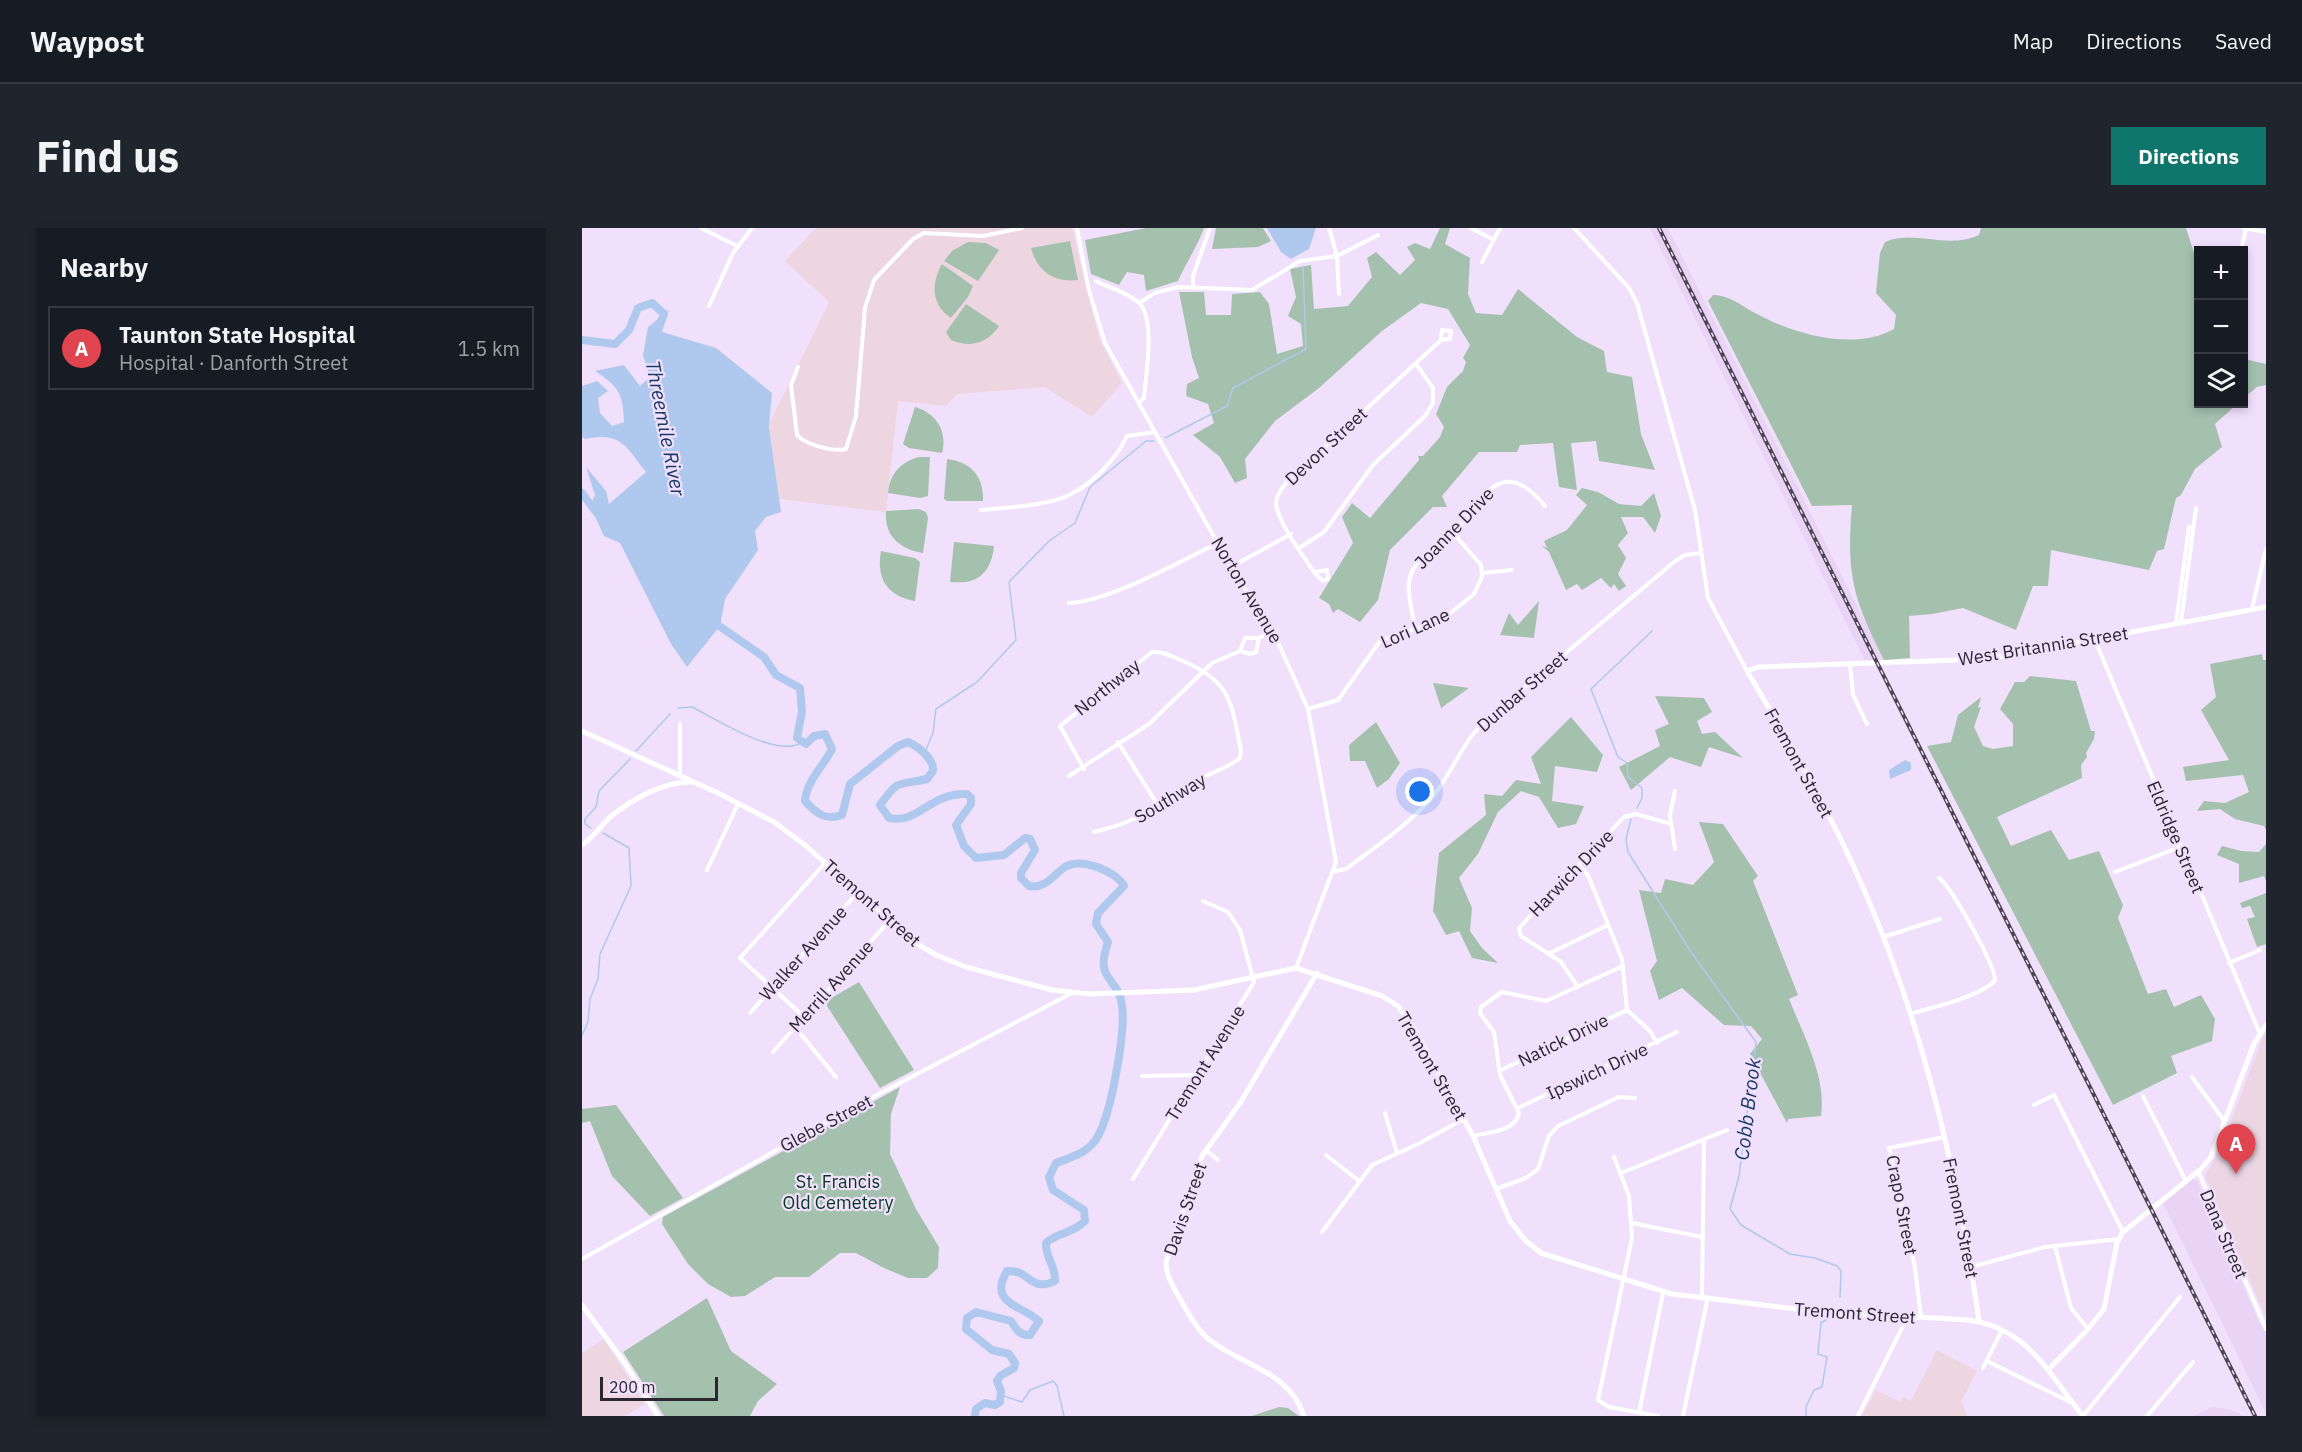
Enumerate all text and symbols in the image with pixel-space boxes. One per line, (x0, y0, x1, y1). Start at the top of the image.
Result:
text: Waypost (30, 23, 144, 60)
text: Map (2013, 27, 2053, 55)
text: Directions (2086, 27, 2182, 55)
text: Saved (2215, 27, 2272, 55)
button: Directions (2111, 127, 2266, 185)
text: Find us (36, 129, 179, 184)
map controls (2194, 246, 2248, 408)
button: + (2194, 246, 2248, 300)
text: Nearby (60, 250, 148, 284)
button: − (2194, 300, 2248, 354)
text: Taunton State Hospital (119, 320, 355, 349)
text: A (75, 335, 88, 362)
text: 1.5 km (458, 335, 520, 362)
text: Hospital · Danforth Street (119, 349, 348, 376)
button: layers (2194, 354, 2248, 408)
water label: Threemile River (640, 358, 692, 499)
street label: Devon Street (1280, 402, 1372, 490)
street label: Joanne Drive (1409, 482, 1499, 574)
street label: Norton Avenue (1206, 532, 1288, 648)
street label: Lori Lane (1377, 603, 1453, 653)
street label: West Britannia Street (1956, 621, 2130, 671)
street label: Dunbar Street (1472, 645, 1572, 737)
street label: Northway (1069, 653, 1145, 721)
street label: Fremont Street (1759, 704, 1839, 822)
street label: Southway (1130, 768, 1210, 828)
your location (1405, 777, 1434, 806)
street label: Eldridge Street (2142, 777, 2210, 897)
street label: Harwich Drive (1524, 824, 1618, 922)
street label: Tremont Street (818, 854, 926, 952)
street label: Walker Avenue (754, 900, 852, 1005)
street label: Merrill Avenue (784, 935, 879, 1037)
street label: Tremont Avenue (1160, 1001, 1250, 1125)
street label: Tremont Street (1392, 1007, 1472, 1125)
street label: Natick Drive (1514, 1008, 1612, 1072)
street label: Ipswich Drive (1542, 1037, 1652, 1105)
water label: Cobb Brook (1727, 1056, 1767, 1162)
street label: Glebe Street (776, 1089, 876, 1157)
pin: A (2216, 1124, 2256, 1174)
street label: Crapo Street (1881, 1153, 1923, 1257)
street label: Fremont Street (1938, 1156, 1984, 1280)
street label: Davis Street (1158, 1159, 1212, 1259)
park label: St. Francis Old Cemetery (783, 1170, 893, 1214)
street label: Dana Street (2195, 1186, 2253, 1282)
street label: Tremont Street (1793, 1297, 1917, 1329)
scale bar (600, 1374, 718, 1402)
text: 200 m (609, 1377, 656, 1397)

